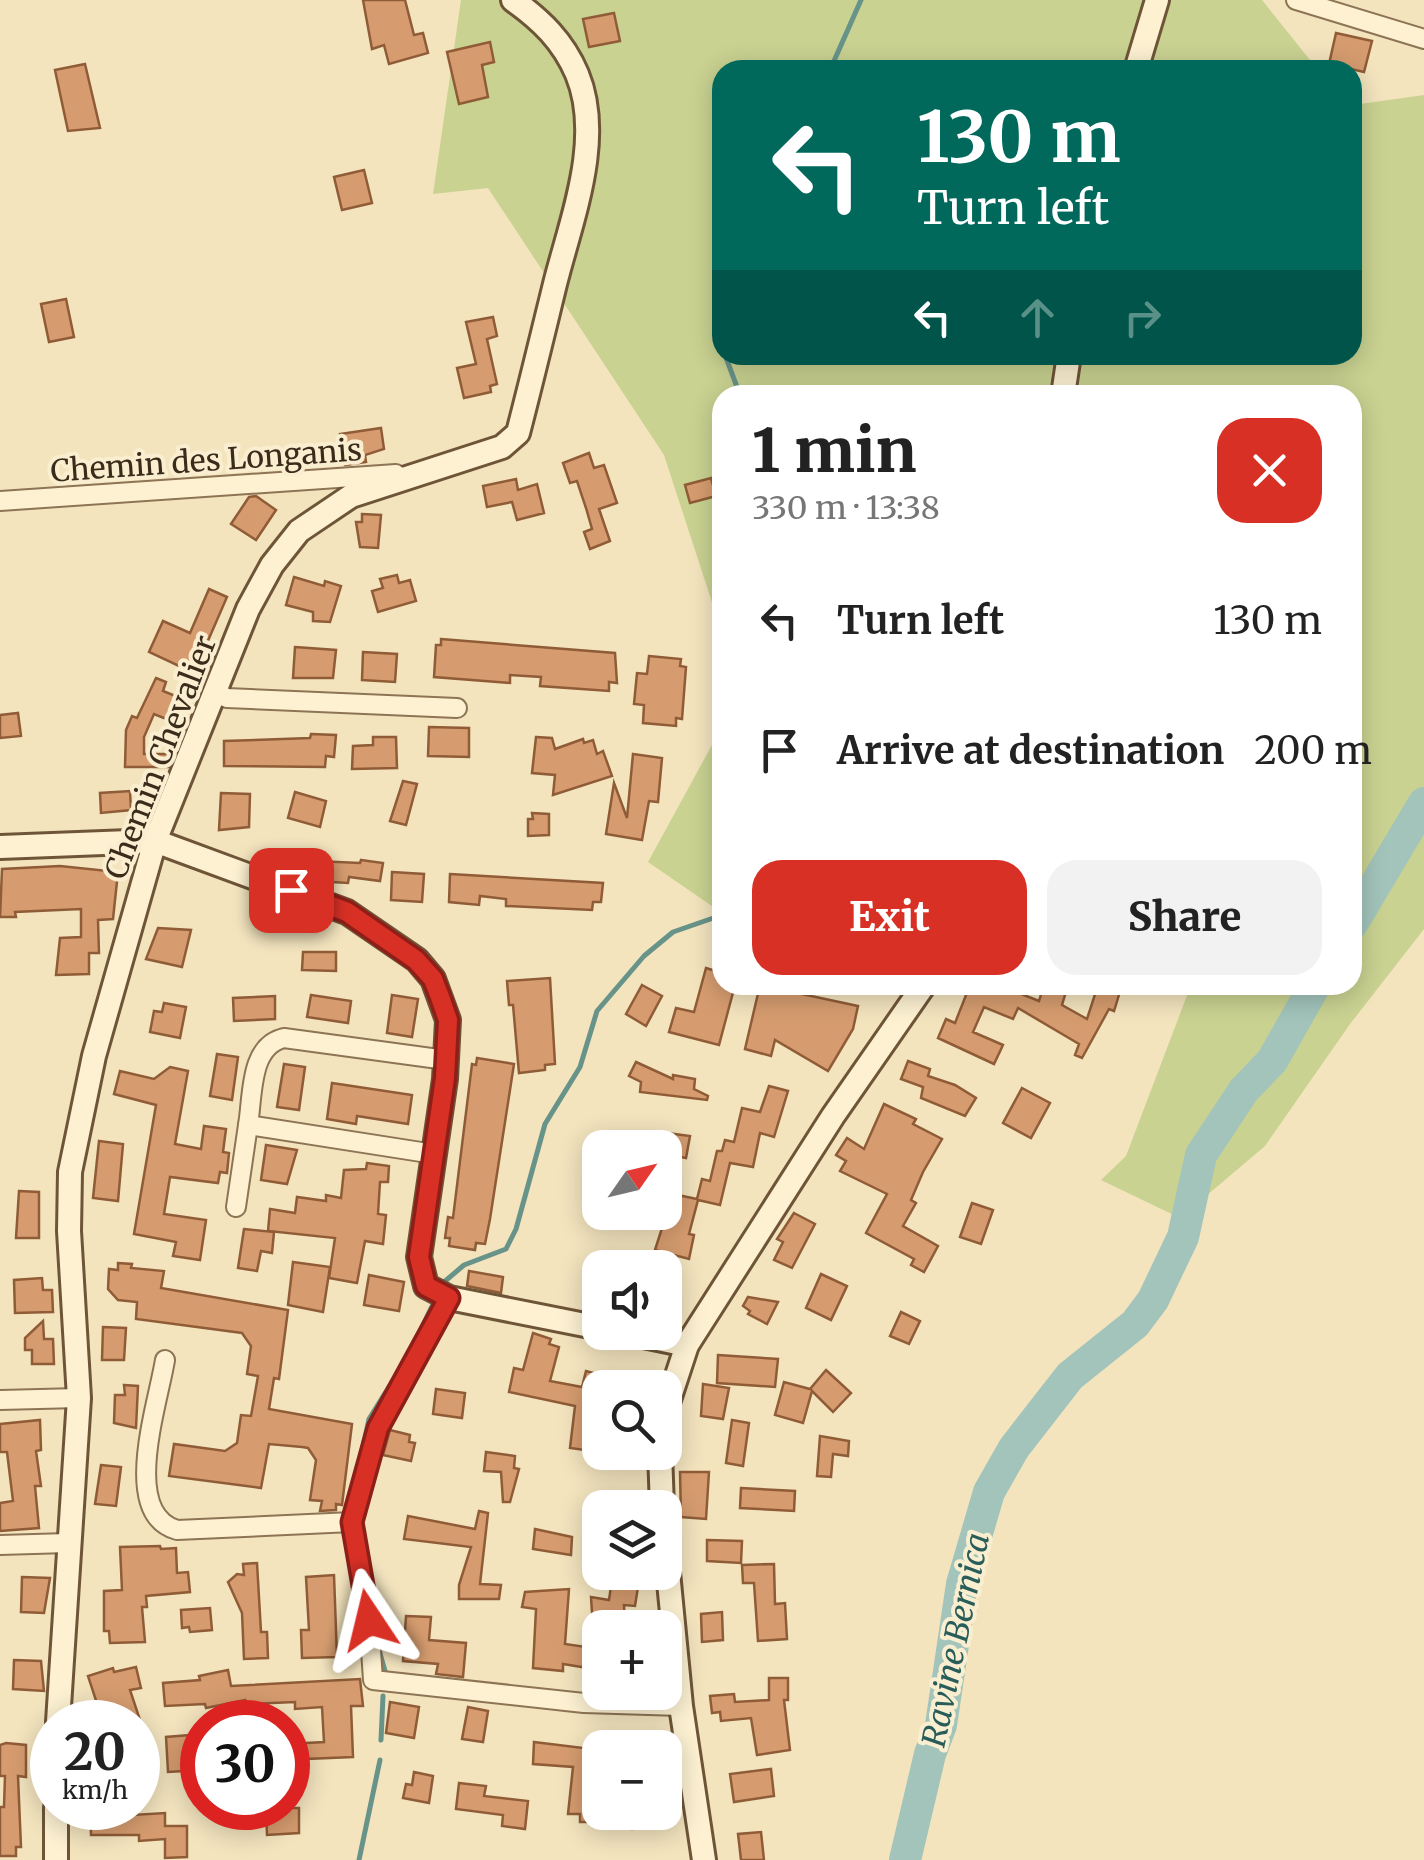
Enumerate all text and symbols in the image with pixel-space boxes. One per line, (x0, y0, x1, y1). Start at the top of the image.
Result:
text: 130 m (917, 93, 1121, 181)
icon: left (752, 100, 882, 230)
text: Turn left (917, 180, 1109, 236)
icon: left (905, 290, 960, 345)
icon: ahead (1010, 290, 1065, 345)
icon: right (1115, 290, 1170, 345)
text: 1 min (752, 413, 916, 488)
button: close (1217, 418, 1322, 523)
street label: Chemin des Longanis (49, 430, 363, 490)
text: 330 m · 13:38 (752, 488, 940, 528)
icon: left (752, 593, 807, 648)
text: Turn left (837, 597, 1004, 644)
text: 130 m (1213, 597, 1322, 644)
street label: Chemin Chevalier (96, 630, 224, 884)
icon: arrive (752, 723, 807, 778)
text: Arrive at destination (837, 727, 1224, 774)
text: 200 m (1254, 727, 1372, 774)
pin (249, 848, 334, 933)
button: Exit (752, 860, 1027, 975)
button: Share (1047, 860, 1322, 975)
icon: arrive (264, 863, 319, 918)
north arrow (582, 1130, 682, 1230)
map controls (582, 1130, 682, 1830)
button: sound (582, 1250, 682, 1350)
button: search (582, 1370, 682, 1470)
button: layers (582, 1490, 682, 1590)
water label: Ravine Bernica (914, 1529, 998, 1751)
position arrow (317, 1568, 421, 1672)
button: + (582, 1610, 682, 1710)
speed limit sign: 30 (180, 1700, 310, 1830)
text: 20 (64, 1721, 126, 1784)
button: − (582, 1730, 682, 1830)
text: km/h (62, 1774, 128, 1806)

